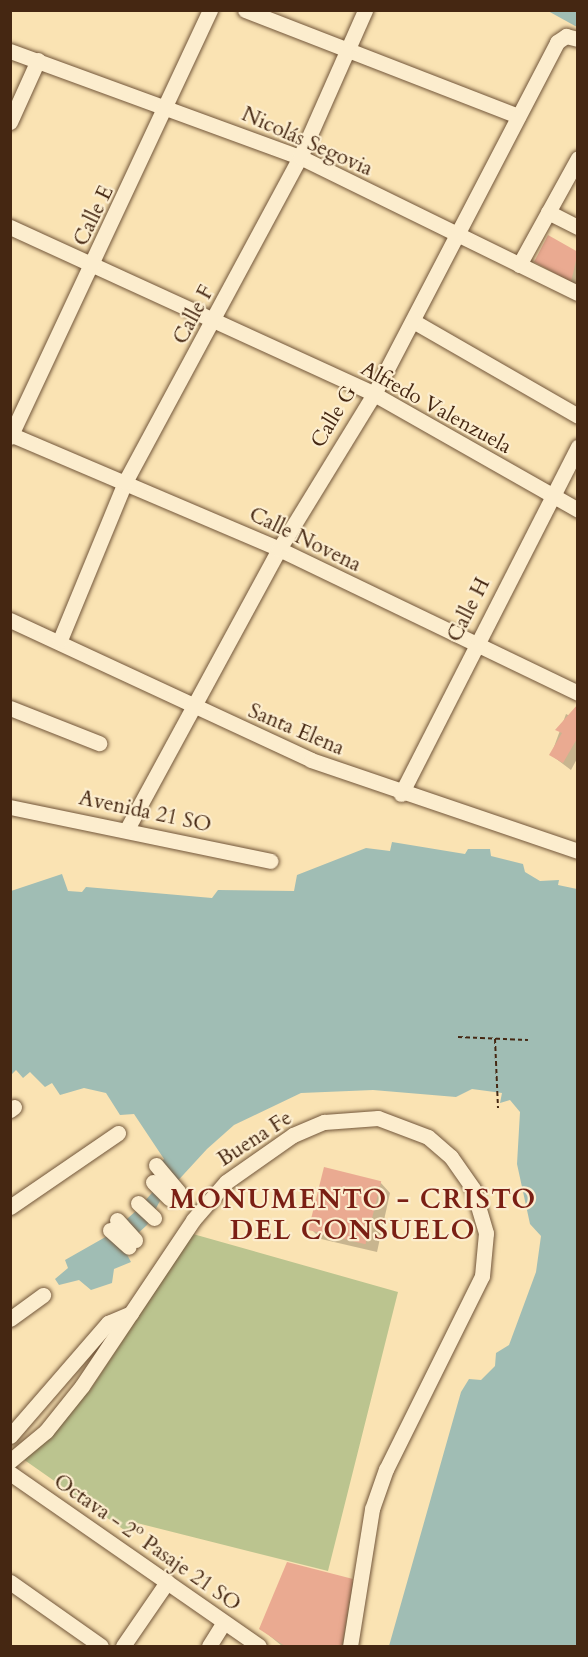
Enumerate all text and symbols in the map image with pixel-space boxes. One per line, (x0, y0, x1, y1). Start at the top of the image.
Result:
street label: Nicolás Segovia (238, 102, 376, 182)
street label: Calle E (69, 182, 119, 250)
street label: Calle F (168, 281, 220, 349)
street label: Alfredo Valenzuela (356, 356, 516, 460)
street label: Calle G (306, 382, 362, 452)
street label: Calle Novena (245, 502, 365, 578)
street label: Calle H (442, 574, 496, 646)
street label: Santa Elena (244, 699, 348, 761)
street label: Avenida 21 SO (77, 786, 213, 838)
street label: Buena Fe (213, 1106, 297, 1172)
district label: MONUMENTO - CRISTO DEL CONSUELO (169, 1183, 537, 1246)
street label: Octava - 2º Pasaje 21 SO (49, 1469, 245, 1617)

